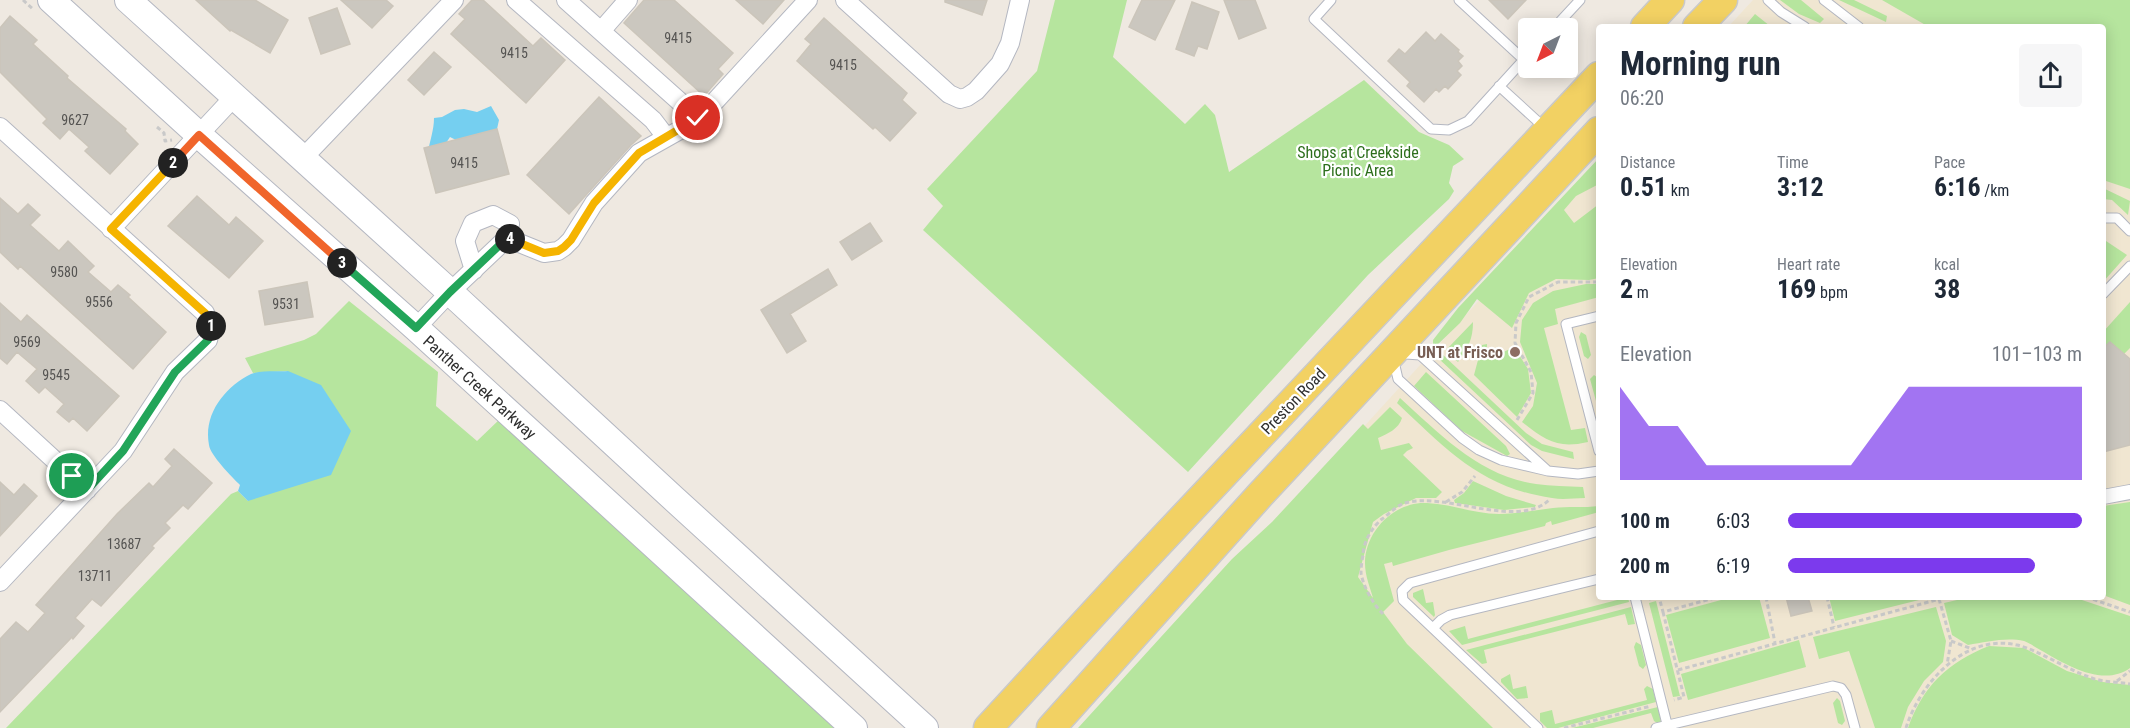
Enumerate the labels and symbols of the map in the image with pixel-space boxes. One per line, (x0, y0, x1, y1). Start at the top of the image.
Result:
north arrow (1518, 18, 1578, 78)
house number: 9415 (664, 30, 692, 46)
house number: 9415 (500, 45, 528, 61)
house number: 9415 (829, 57, 857, 73)
pin (672, 92, 723, 143)
house number: 9627 (61, 112, 89, 128)
park label: Shops at Creekside Picnic Area (1297, 143, 1419, 180)
pin: 2 (158, 148, 188, 178)
house number: 9415 (450, 155, 478, 171)
pin: 4 (495, 224, 525, 254)
pin: 3 (327, 248, 357, 278)
house number: 9580 (50, 264, 78, 280)
house number: 9556 (85, 294, 113, 310)
house number: 9531 (272, 296, 300, 312)
pin: 1 (196, 311, 226, 341)
street label: Panther Creek Parkway (419, 332, 540, 443)
house number: 9569 (13, 334, 41, 350)
place label: UNT at Frisco (1417, 343, 1503, 362)
marker: UNT at Frisco (1508, 345, 1522, 359)
street label: Preston Road (1257, 364, 1330, 438)
house number: 9545 (42, 367, 70, 383)
pin (46, 450, 97, 501)
house number: 13687 (107, 536, 141, 552)
house number: 13711 (78, 568, 112, 584)

